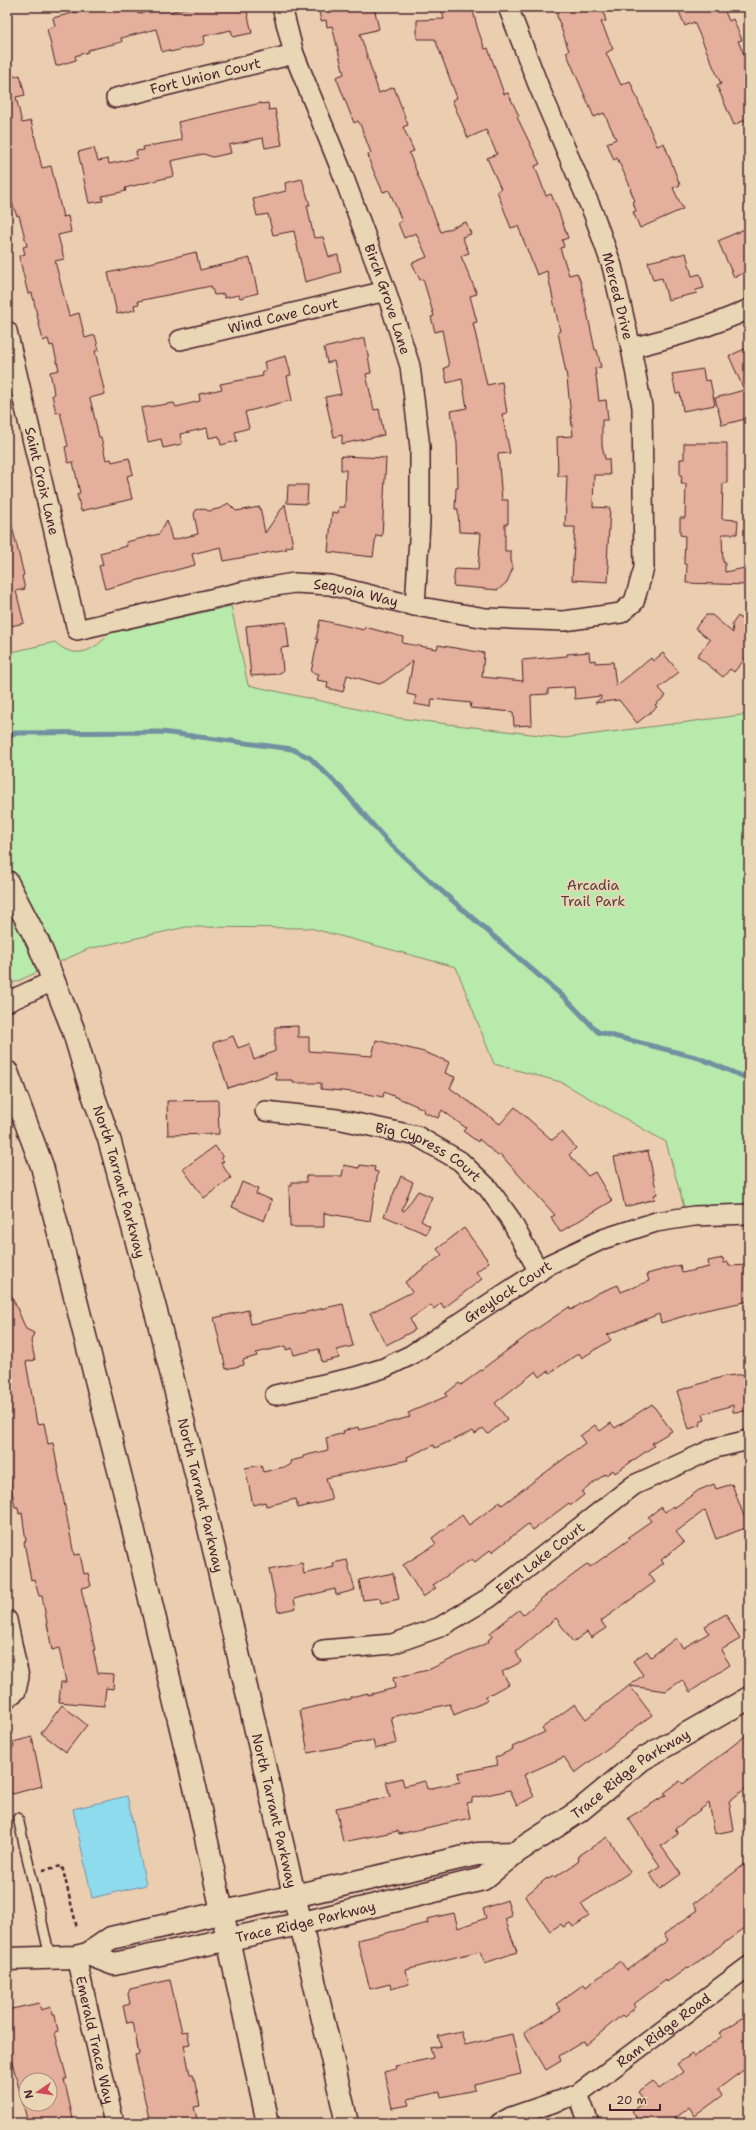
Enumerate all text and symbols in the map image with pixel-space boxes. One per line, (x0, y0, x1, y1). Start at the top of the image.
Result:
street label: Fort Union Court (148, 54, 262, 98)
street label: Birch Grove Lane (360, 241, 415, 357)
street label: Merced Drive (598, 250, 638, 342)
street label: Wind Cave Court (226, 294, 340, 337)
street label: Saint Croix Lane (21, 425, 63, 537)
street label: Sequoia Way (313, 575, 400, 611)
park label: Arcadia Trail Park (561, 876, 625, 910)
street label: North Tarrant Parkway (89, 1103, 150, 1260)
street label: Big Cypress Court (374, 1118, 485, 1186)
street label: Greylock Court (460, 1256, 555, 1327)
street label: North Tarrant Parkway (174, 1416, 228, 1574)
street label: Fern Lake Court (492, 1518, 588, 1598)
street label: Trace Ridge Parkway (568, 1725, 693, 1823)
street label: North Tarrant Parkway (248, 1732, 301, 1890)
street label: Trace Ridge Parkway (234, 1897, 377, 1946)
street label: Emerald Trace Way (72, 1974, 118, 2106)
street label: Ram Ridge Road (613, 1989, 714, 2071)
north arrow (18, 2072, 58, 2112)
scale bar (610, 2086, 660, 2112)
text: N (20, 2088, 37, 2100)
text: 20 m (616, 2092, 647, 2108)

